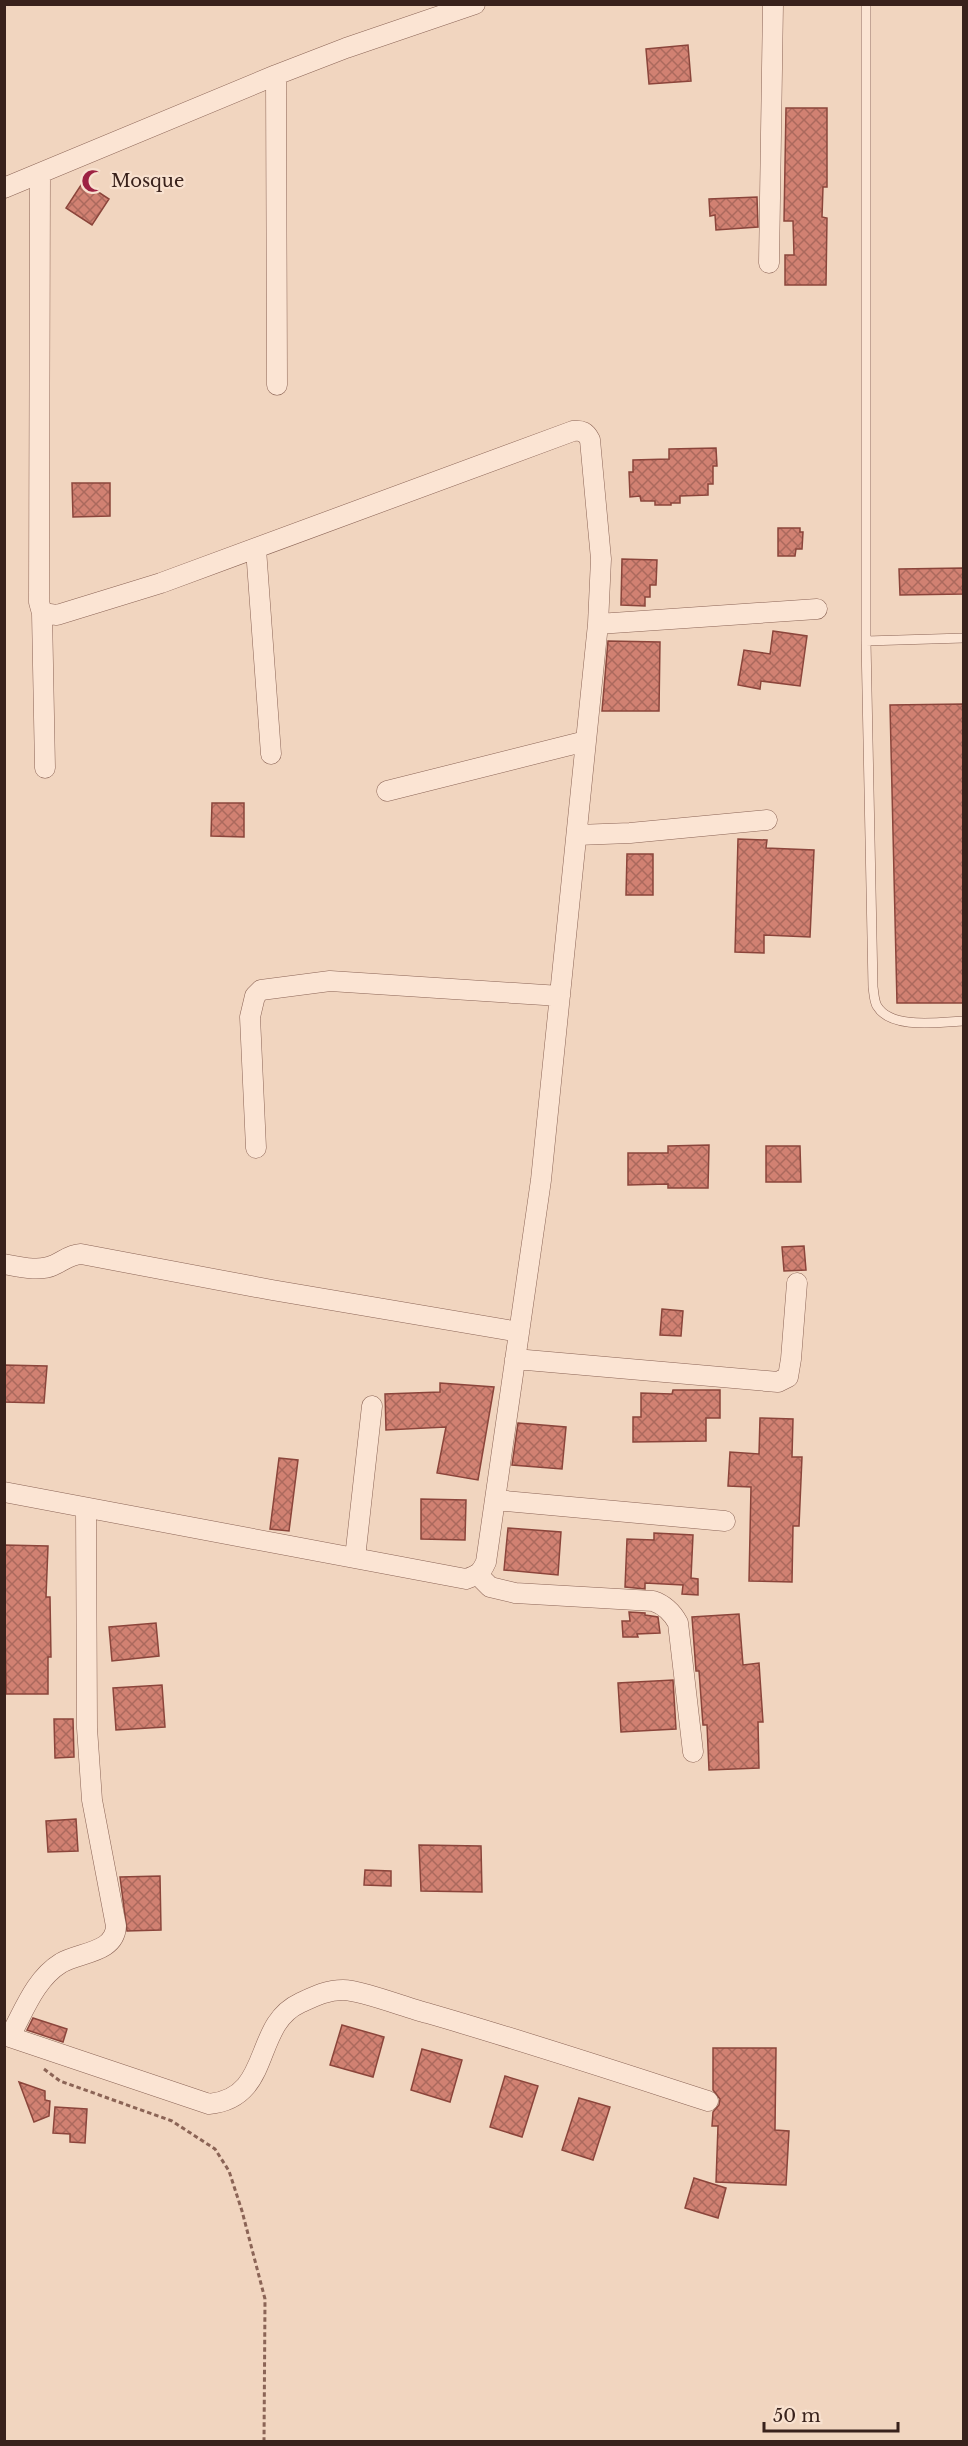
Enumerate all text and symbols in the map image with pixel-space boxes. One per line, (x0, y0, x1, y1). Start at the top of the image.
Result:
mosque icon: Mosque (80, 168, 106, 194)
place label: Mosque (111, 170, 184, 192)
scale bar (764, 2395, 898, 2433)
text: 50 m (773, 2405, 821, 2427)

